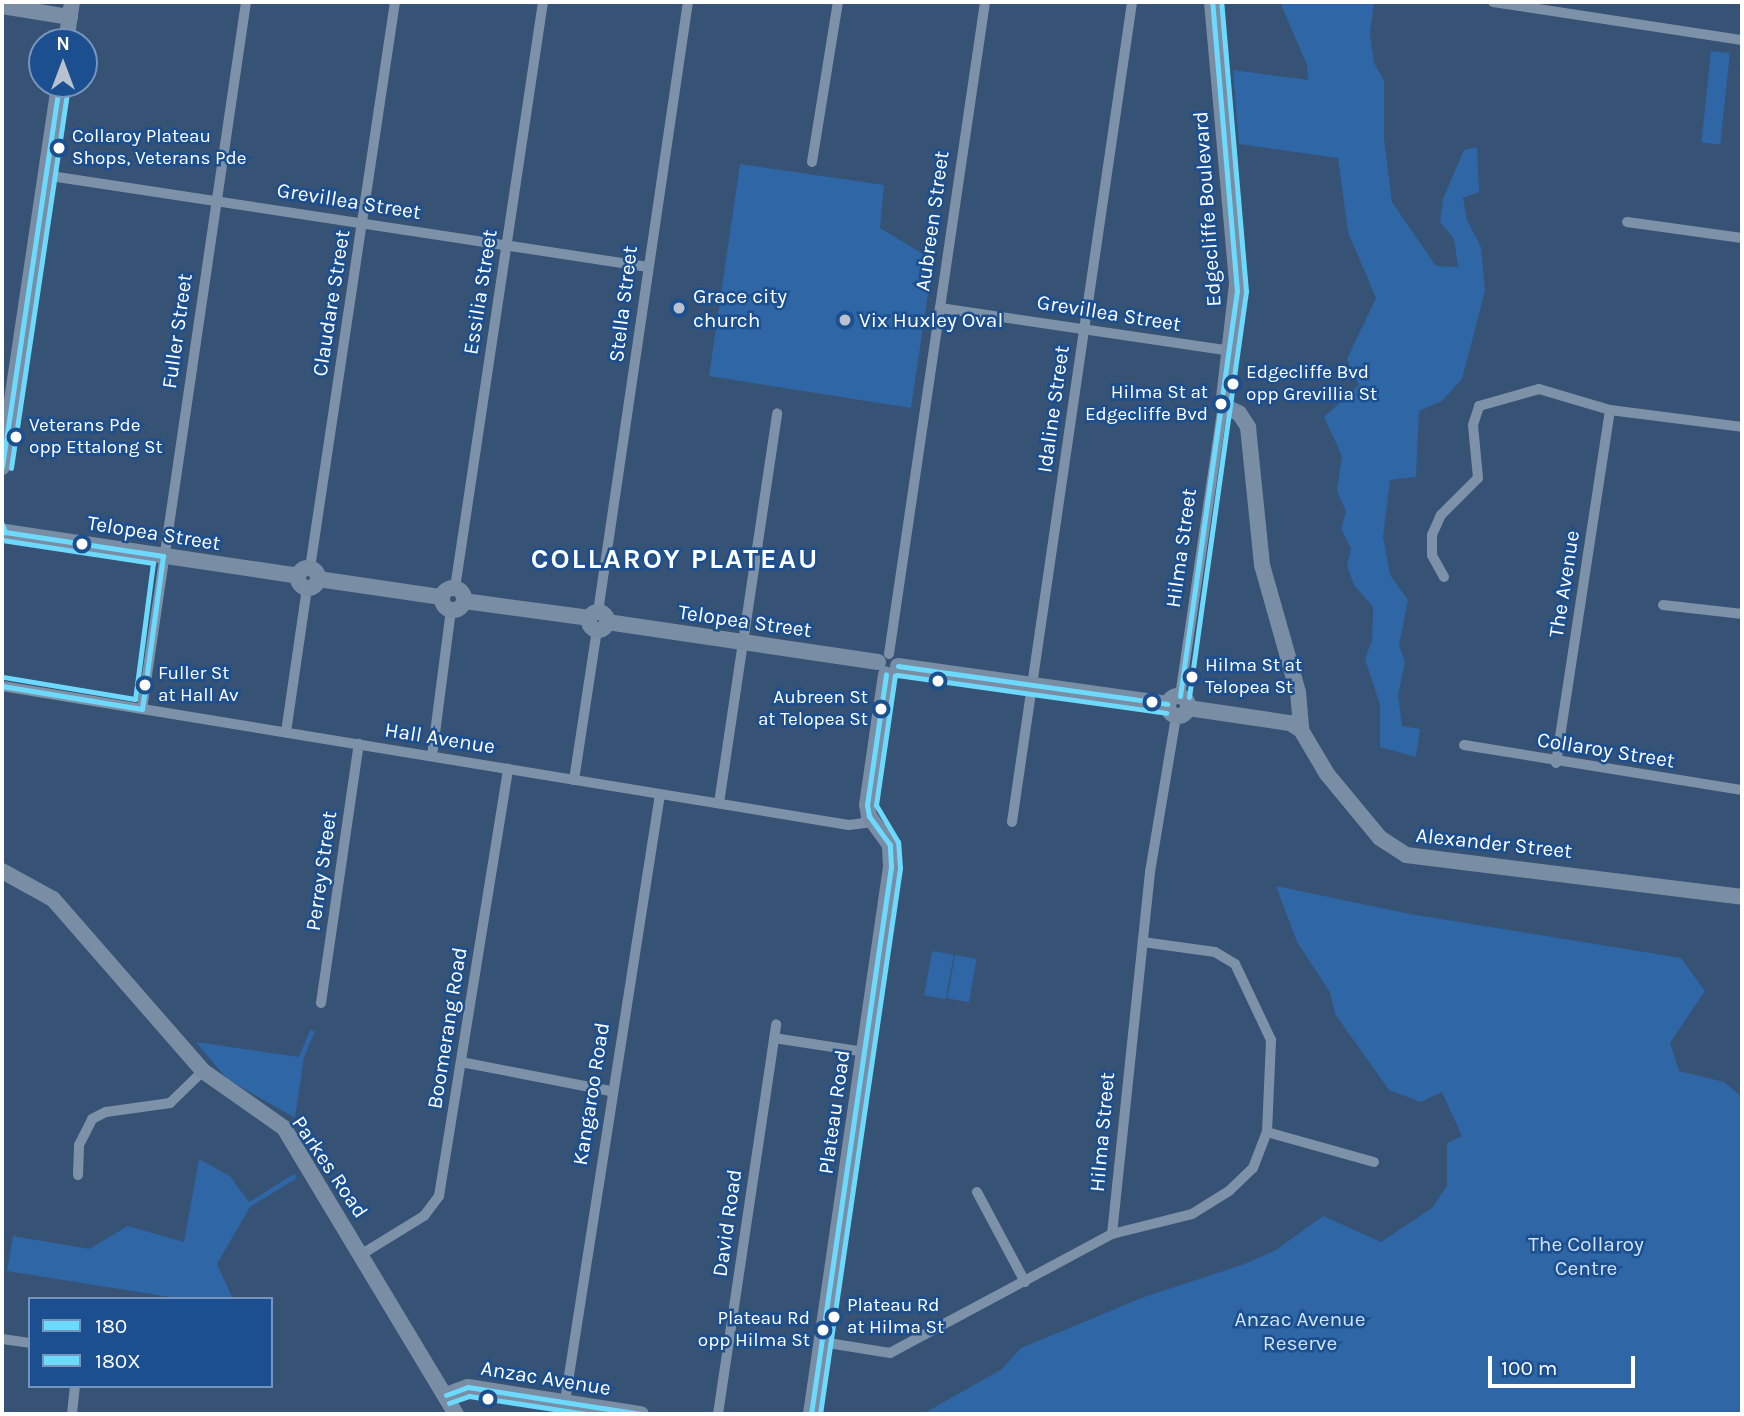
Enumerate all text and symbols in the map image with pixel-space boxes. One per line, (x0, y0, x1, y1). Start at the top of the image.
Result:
north arrow (28, 28, 98, 98)
text: N (56, 33, 70, 55)
street label: Edgecliffe Boulevard (1188, 110, 1226, 308)
place label: Collaroy Plateau Shops, Veterans Pde (72, 126, 246, 170)
marker: Collaroy Plateau Shops, Veterans Pde (52, 141, 66, 155)
street label: Aubreen Street (910, 149, 954, 293)
street label: Grevillea Street (275, 177, 423, 225)
street label: Claudare Street (307, 228, 355, 378)
street label: Essilia Street (458, 228, 502, 356)
street label: Stella Street (603, 244, 643, 364)
street label: Fuller Street (156, 272, 198, 390)
place label: Grace city church (693, 283, 787, 333)
street label: Grevillea Street (1035, 289, 1183, 337)
marker: Grace city church (671, 300, 687, 316)
place label: Vix Huxley Oval (859, 307, 1003, 333)
marker: Vix Huxley Oval (837, 312, 853, 328)
street label: Idaline Street (1032, 344, 1074, 474)
place label: Edgecliffe Bvd opp Grevillia St (1246, 362, 1377, 406)
marker: Edgecliffe Bvd opp Grevillia St (1226, 377, 1240, 391)
place label: Hilma St at Edgecliffe Bvd (1085, 382, 1208, 426)
marker: Hilma St at Edgecliffe Bvd (1214, 397, 1228, 411)
place label: Veterans Pde opp Ettalong St (29, 415, 163, 459)
marker: Veterans Pde opp Ettalong St (9, 430, 23, 444)
street label: Hilma Street (1160, 487, 1202, 609)
street label: Telopea Street (86, 510, 222, 556)
street label: The Avenue (1543, 529, 1585, 639)
unlabelled marker (75, 537, 89, 551)
district label: COLLAROY PLATEAU (533, 542, 817, 576)
street label: Telopea Street (677, 599, 813, 643)
place label: Hilma St at Telopea St (1205, 655, 1302, 699)
place label: Fuller St at Hall Av (158, 663, 238, 707)
marker: Hilma St at Telopea St (1185, 670, 1199, 684)
unlabelled marker (931, 674, 945, 688)
marker: Fuller St at Hall Av (138, 678, 152, 692)
place label: Aubreen St at Telopea St (758, 687, 868, 731)
unlabelled marker (1145, 695, 1159, 709)
marker: Aubreen St at Telopea St (874, 702, 888, 716)
street label: Hall Avenue (383, 717, 497, 759)
street label: Collaroy Street (1535, 727, 1677, 773)
street label: Perrey Street (300, 809, 342, 933)
street label: Alexander Street (1415, 822, 1573, 864)
street label: Boomerang Road (422, 945, 472, 1111)
street label: Kangaroo Road (567, 1021, 615, 1167)
street label: Plateau Road (813, 1048, 855, 1176)
street label: Hilma Street (1084, 1071, 1120, 1193)
street label: Parkes Road (287, 1111, 373, 1223)
street label: David Road (707, 1168, 747, 1278)
park label: The Collaroy Centre (1528, 1231, 1644, 1281)
place label: Plateau Rd at Hilma St (847, 1295, 944, 1339)
legend (28, 1297, 273, 1388)
park label: Anzac Avenue Reserve (1234, 1306, 1366, 1356)
place label: Plateau Rd opp Hilma St (698, 1308, 810, 1352)
marker: Plateau Rd at Hilma St (827, 1310, 841, 1324)
text: 180 (95, 1314, 127, 1338)
marker: Plateau Rd opp Hilma St (816, 1323, 830, 1337)
scale bar (1492, 1342, 1639, 1386)
text: 180X (95, 1349, 141, 1373)
street label: Anzac Avenue (479, 1355, 613, 1401)
text: 100 m (1501, 1356, 1558, 1380)
unlabelled marker (481, 1392, 495, 1406)

